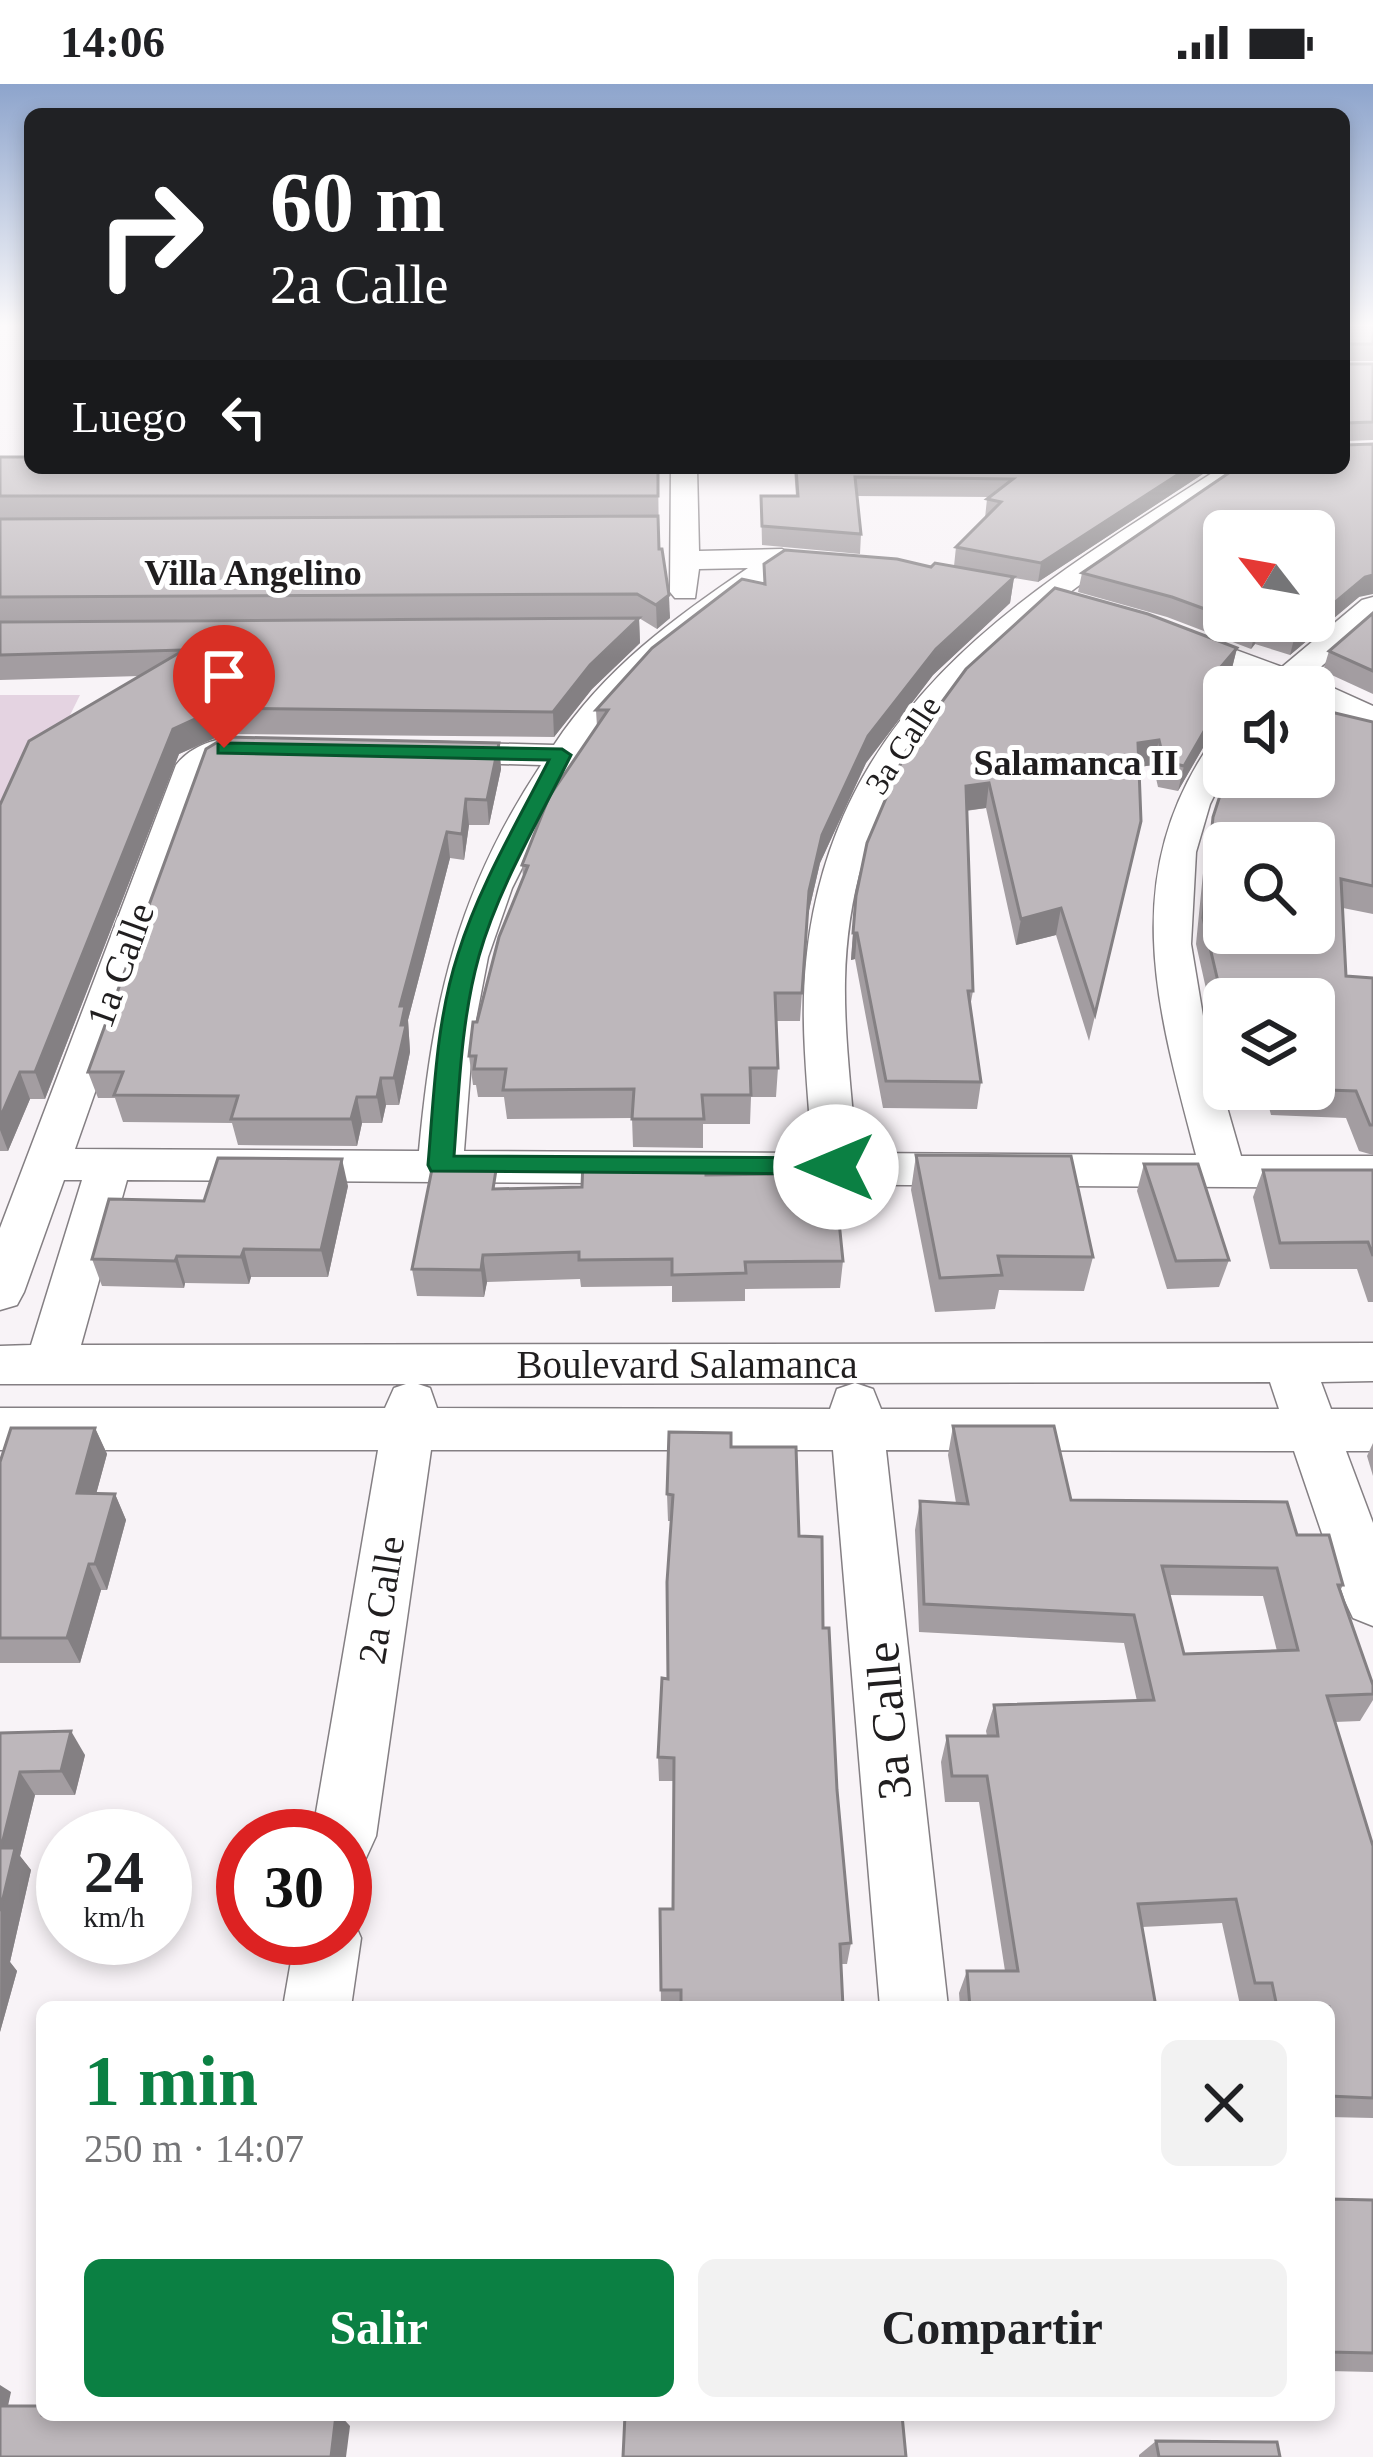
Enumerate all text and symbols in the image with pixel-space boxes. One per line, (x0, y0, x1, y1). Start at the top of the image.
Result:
text: 14:06 (60, 17, 165, 67)
icon: right (72, 156, 228, 312)
text: 60 m (270, 156, 445, 249)
text: 2a Calle (270, 255, 448, 315)
icon: left (211, 384, 277, 450)
text: Luego (72, 392, 187, 442)
north arrow (1203, 510, 1335, 642)
map controls (1203, 510, 1335, 1110)
district label: Villa Angelino (144, 553, 362, 593)
pin (173, 625, 275, 748)
icon: arrive (191, 643, 257, 709)
button: sound (1203, 666, 1335, 798)
street label: 3a Calle (858, 689, 948, 801)
district label: Salamanca II (973, 743, 1179, 783)
button: search (1203, 822, 1335, 954)
street label: 1a Calle (78, 897, 162, 1033)
button: layers (1203, 978, 1335, 1110)
position arrow (773, 1104, 899, 1230)
street label: Boulevard Salamanca (516, 1343, 858, 1386)
street label: 2a Calle (350, 1533, 412, 1667)
street label: 3a Calle (855, 1640, 921, 1802)
speed limit sign: 30 (216, 1809, 372, 1965)
text: 24 (84, 1839, 144, 1905)
text: km/h (83, 1900, 145, 1933)
button: close (1161, 2040, 1287, 2166)
text: 1 min (84, 2041, 258, 2121)
text: 250 m · 14:07 (84, 2127, 304, 2170)
button: Salir (84, 2259, 674, 2397)
button: Compartir (698, 2259, 1287, 2397)

